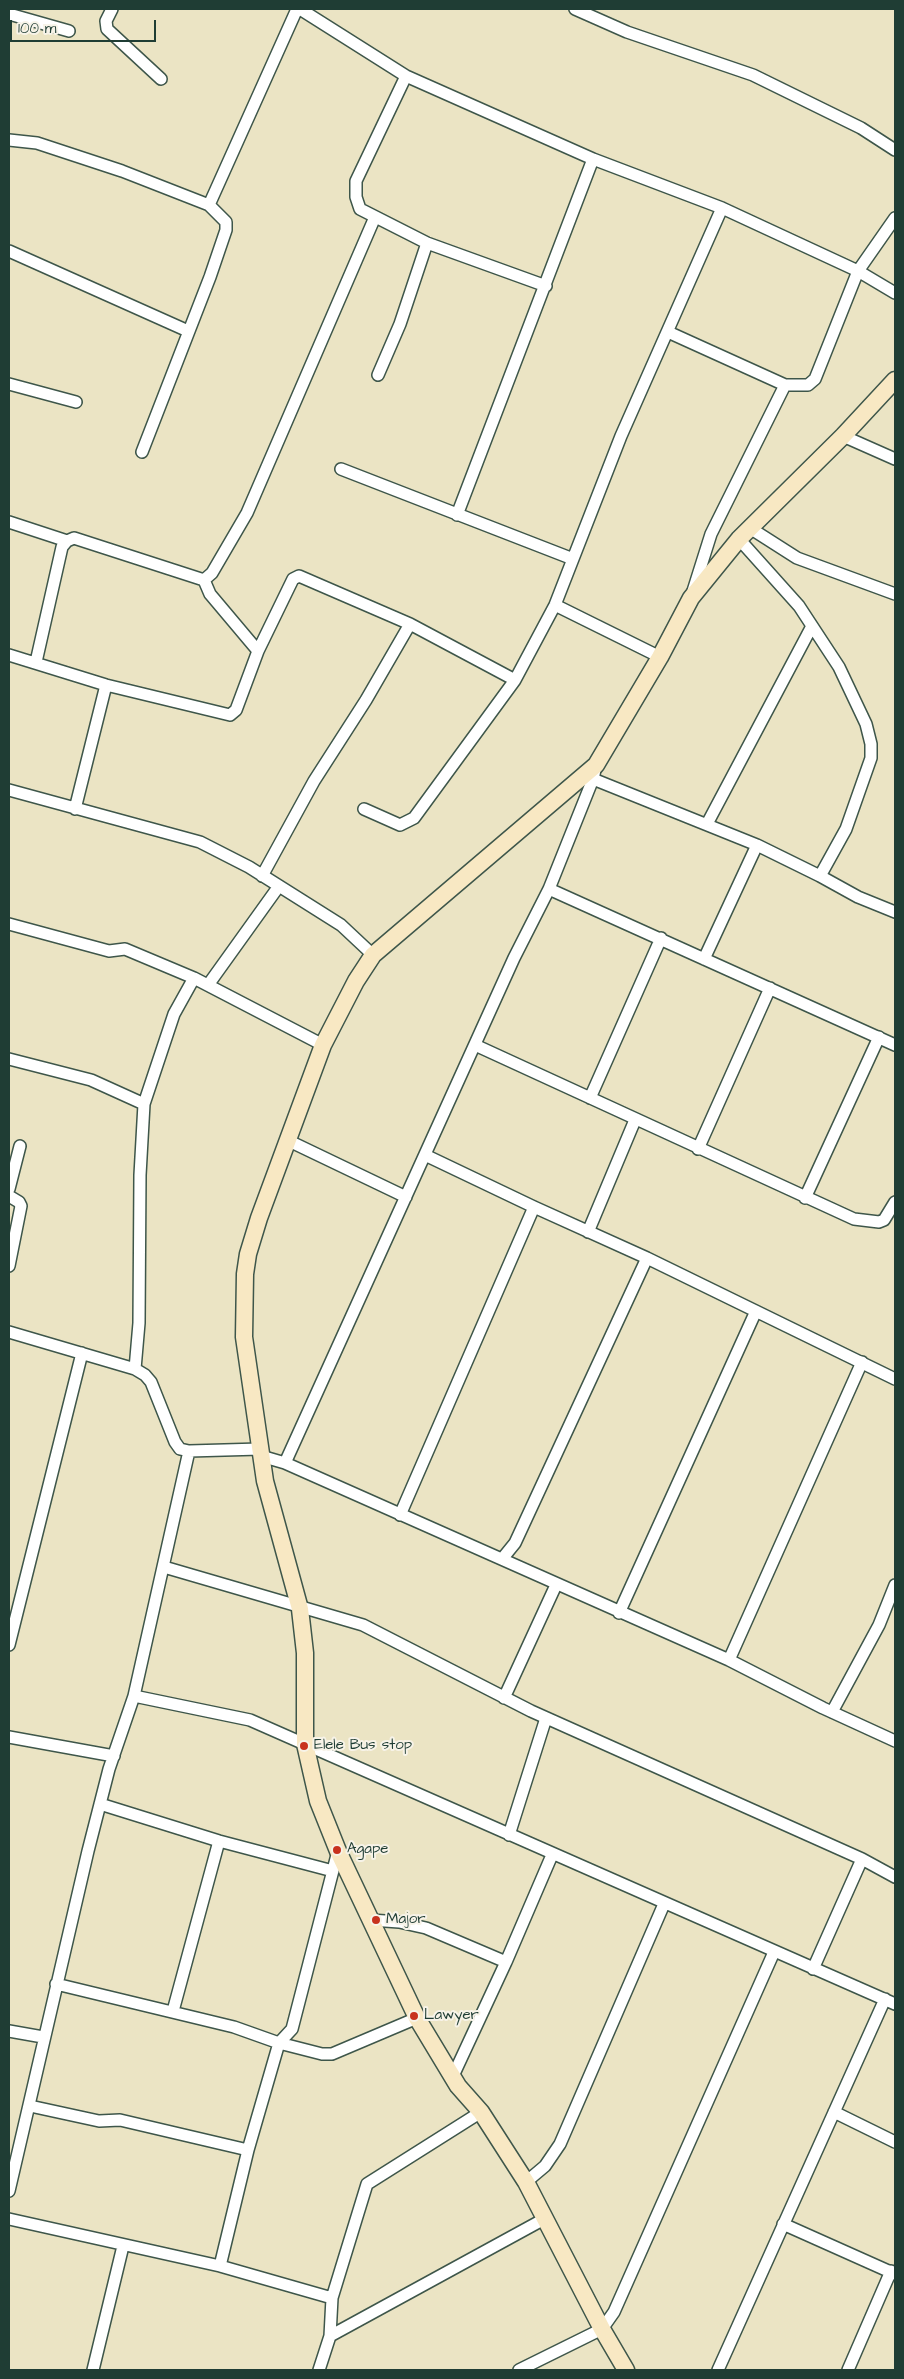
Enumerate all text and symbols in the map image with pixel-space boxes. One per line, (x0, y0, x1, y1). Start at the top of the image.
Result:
scale bar (12, 10, 159, 42)
text: 100 m (18, 18, 57, 39)
place label: Elele Bus stop (314, 1737, 412, 1755)
marker: Elele Bus stop (298, 1740, 310, 1752)
place label: Agape (347, 1841, 388, 1859)
marker: Agape (331, 1844, 343, 1856)
place label: Major (386, 1911, 425, 1929)
marker: Major (370, 1914, 382, 1926)
place label: Lawyer (424, 2007, 479, 2025)
marker: Lawyer (408, 2010, 420, 2022)

